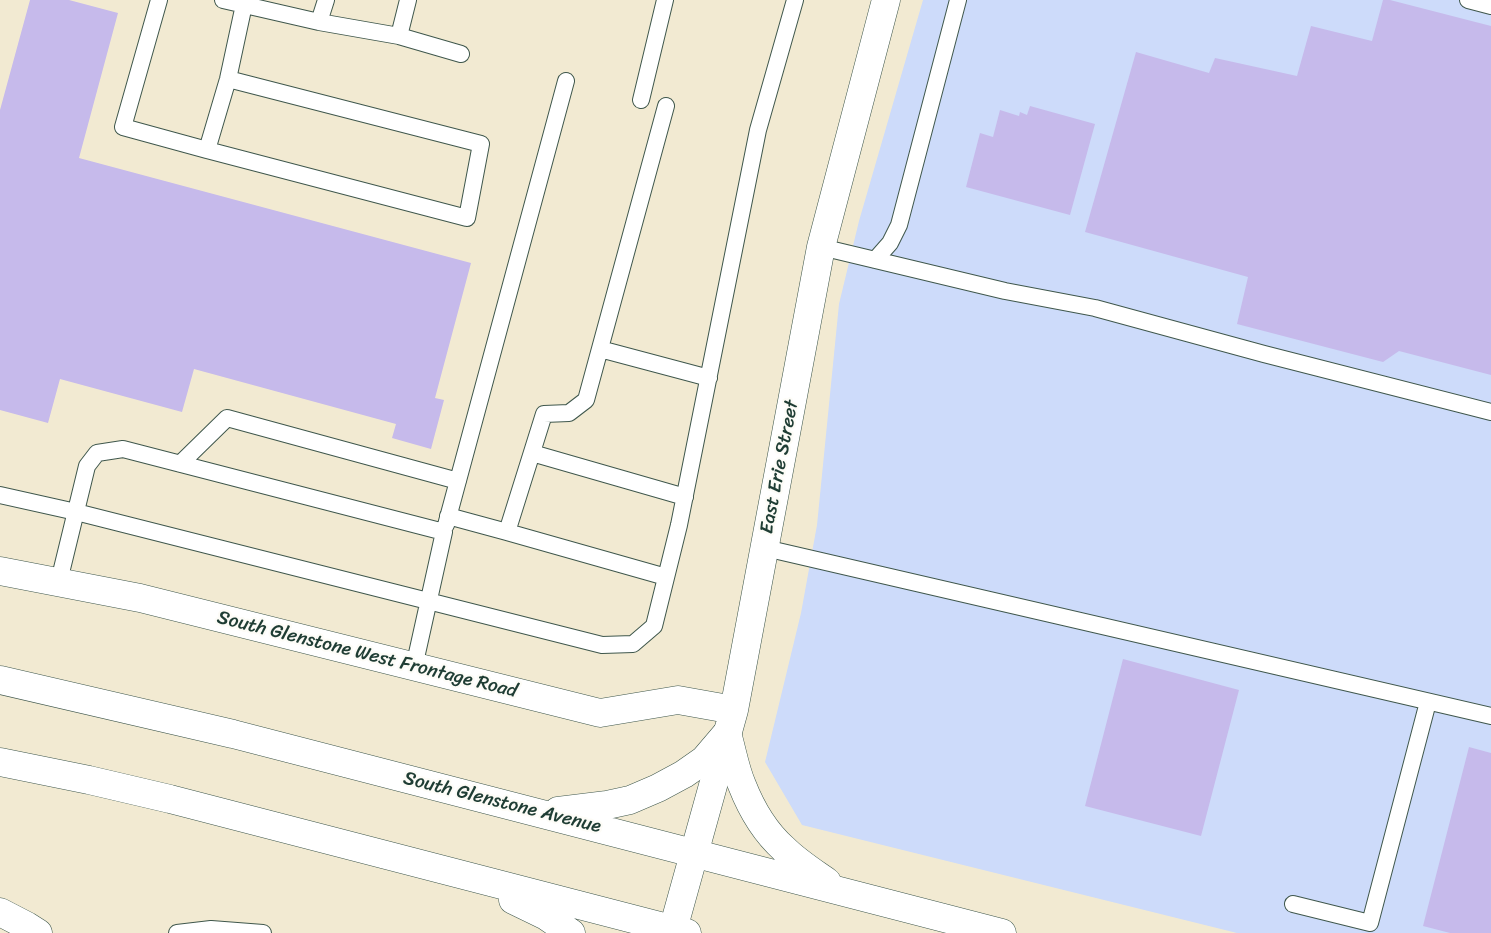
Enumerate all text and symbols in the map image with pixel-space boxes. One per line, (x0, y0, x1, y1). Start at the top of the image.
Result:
street label: East Erie Street (756, 398, 804, 536)
street label: South Glenstone West Frontage Road (215, 607, 519, 703)
street label: South Glenstone Avenue (401, 767, 603, 839)

